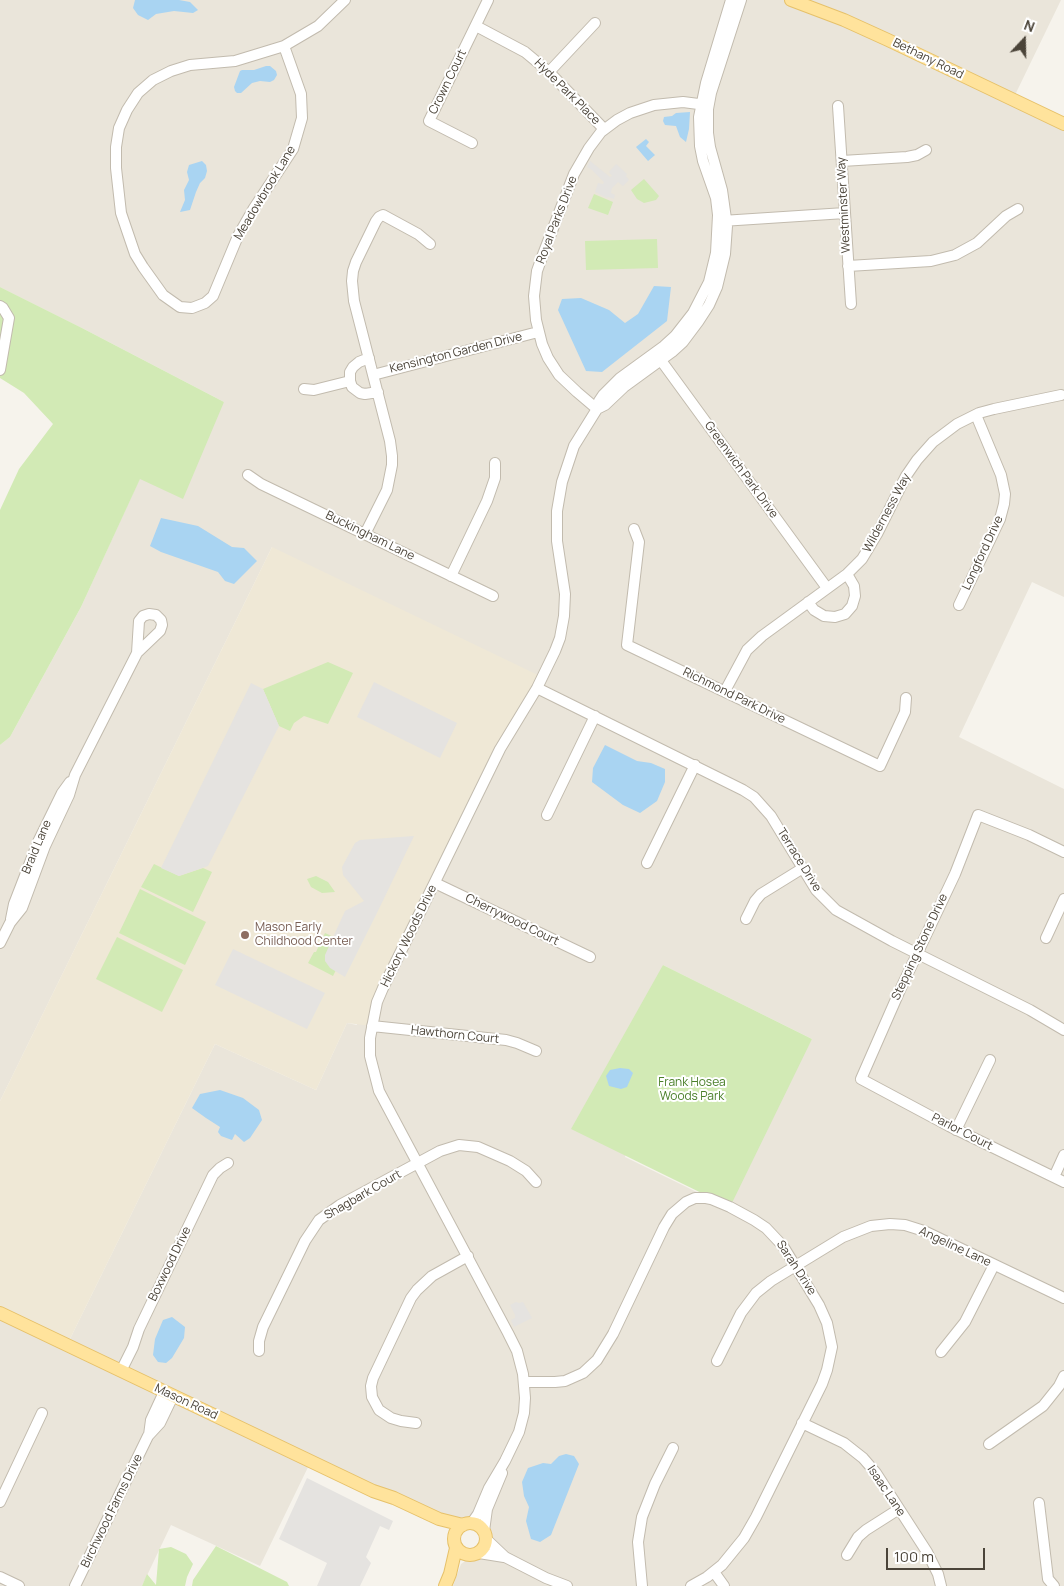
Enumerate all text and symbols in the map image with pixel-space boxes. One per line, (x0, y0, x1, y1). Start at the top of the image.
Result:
north arrow (999, 15, 1049, 65)
text: N (1021, 15, 1038, 36)
street label: Bethany Road (890, 36, 966, 82)
street label: Crown Court (426, 47, 470, 117)
street label: Hyde Park Place (531, 56, 603, 128)
street label: Meadowbrook Lane (231, 143, 299, 243)
street label: Westminster Way (834, 156, 854, 254)
street label: Royal Parks Drive (534, 174, 580, 266)
street label: Kensington Garden Drive (388, 330, 524, 376)
street label: Greenwich Park Drive (701, 419, 781, 521)
street label: Wilderness Way (860, 471, 914, 555)
street label: Buckingham Lane (323, 508, 417, 564)
street label: Longford Drive (959, 514, 1007, 592)
street label: Richmond Park Drive (680, 665, 788, 727)
street label: Braid Lane (19, 818, 55, 876)
street label: Terrace Drive (774, 826, 824, 894)
street label: Hickory Woods Drive (378, 882, 440, 990)
street label: Cherrywood Court (463, 891, 561, 949)
street label: Stepping Stone Drive (889, 891, 951, 1003)
place label: Mason Early Childhood Center (255, 921, 353, 949)
marker: Mason Early Childhood Center (239, 929, 251, 941)
street label: Hawthorn Court (410, 1023, 500, 1047)
park label: Frank Hosea Woods Park (658, 1076, 726, 1104)
street label: Parlor Court (929, 1110, 995, 1154)
street label: Shagbark Court (322, 1167, 404, 1223)
street label: Boxwood Drive (146, 1224, 194, 1304)
street label: Angeline Lane (917, 1224, 993, 1270)
street label: Sarah Drive (773, 1238, 819, 1298)
street label: Mason Road (152, 1381, 220, 1423)
street label: Birchwood Farms Drive (78, 1452, 146, 1570)
street label: Isaac Lane (864, 1463, 908, 1519)
scale bar (889, 1538, 988, 1570)
text: 100 m (894, 1546, 934, 1567)

